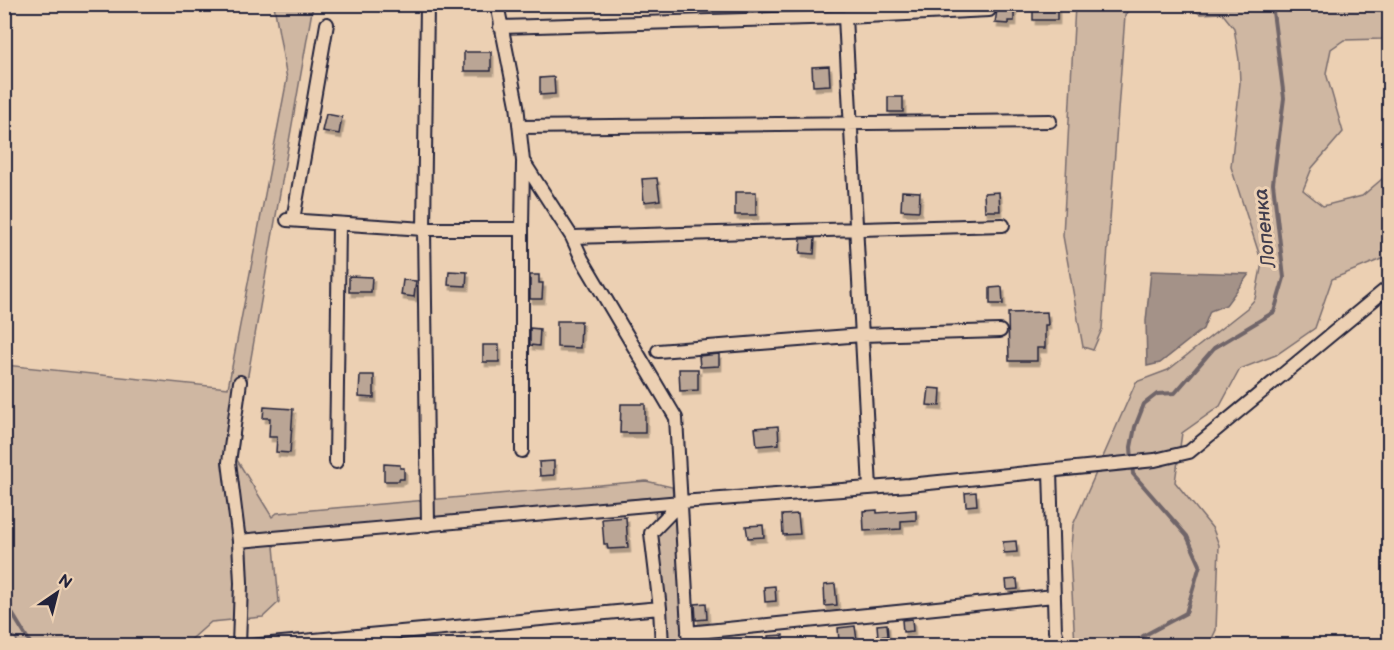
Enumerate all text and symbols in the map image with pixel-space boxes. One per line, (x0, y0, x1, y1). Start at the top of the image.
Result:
water label: Лопенка (1249, 187, 1281, 271)
north arrow (27, 563, 87, 623)
text: N (54, 571, 75, 593)

